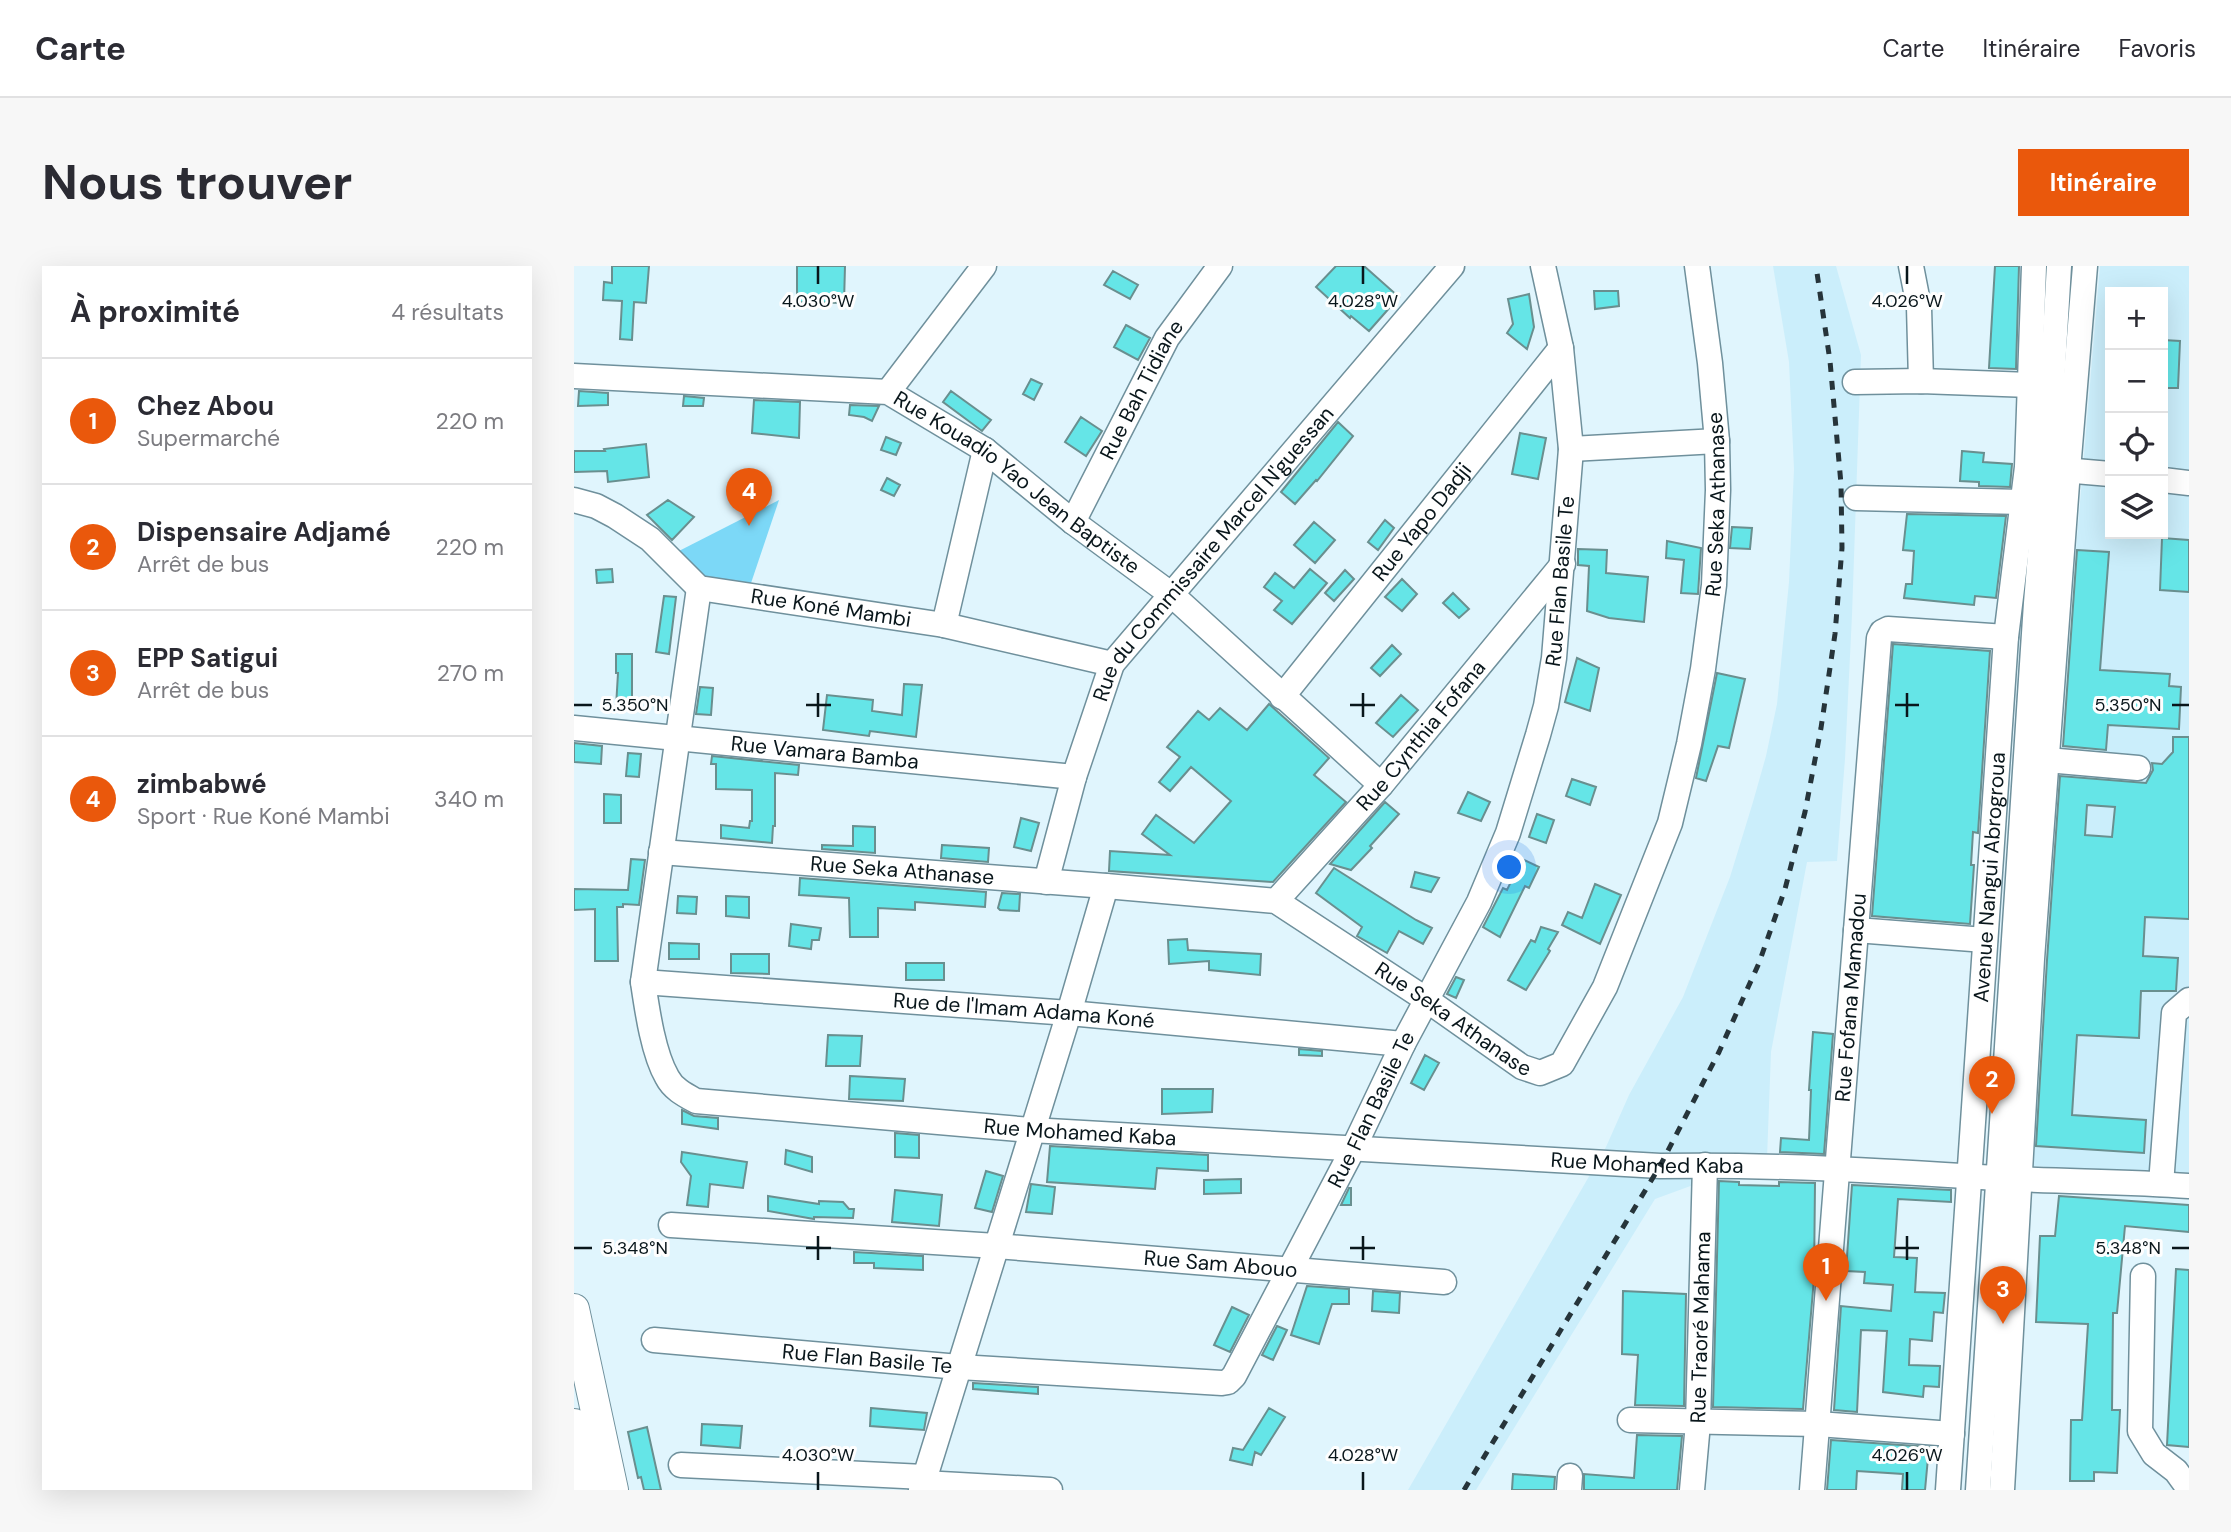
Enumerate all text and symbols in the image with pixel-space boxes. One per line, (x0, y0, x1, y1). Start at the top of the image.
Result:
text: Carte (35, 27, 126, 70)
text: Carte (1883, 33, 1944, 64)
text: Itinéraire (1982, 33, 2080, 64)
text: Favoris (2118, 33, 2196, 64)
button: Itinéraire (2018, 149, 2189, 216)
text: Nous trouver (42, 150, 352, 214)
map controls (2105, 287, 2168, 539)
button: + (2105, 287, 2168, 350)
text: 4.030°W (782, 289, 854, 313)
text: 4.028°W (1328, 289, 1398, 313)
text: 4.026°W (1871, 289, 1943, 313)
text: À proximité (70, 292, 240, 331)
text: 4 résultats (391, 297, 504, 327)
street label: Rue Bah Tidiane (1093, 314, 1190, 464)
button: − (2105, 350, 2168, 413)
street label: Rue Kouadio Yao Jean Baptiste (888, 384, 1146, 581)
text: Chez Abou (137, 389, 274, 423)
street label: Rue du Commissaire Marcel N'guessan (1086, 400, 1340, 705)
text: 1 (89, 406, 97, 436)
text: 220 m (435, 406, 504, 436)
street label: Rue Seka Athanase (1699, 411, 1732, 598)
button: locate (2105, 413, 2168, 476)
text: Supermarché (137, 423, 280, 453)
street label: Rue Yapo Dadji (1366, 457, 1478, 587)
pin: 4 (726, 468, 772, 526)
button: layers (2105, 476, 2168, 539)
street label: Rue Flan Basile Te (1539, 495, 1581, 669)
text: Dispensaire Adjamé (137, 515, 391, 549)
text: 2 (86, 532, 100, 562)
text: 220 m (435, 532, 504, 562)
text: Arrêt de bus (137, 549, 269, 579)
street label: Rue Koné Mambi (749, 582, 913, 634)
text: EPP Satigui (137, 641, 278, 675)
street label: Rue Cynthia Fofana (1350, 654, 1492, 817)
text: 3 (86, 658, 100, 688)
text: 270 m (437, 658, 504, 688)
text: Arrêt de bus (137, 675, 269, 705)
text: 5.350°N (601, 693, 669, 717)
text: 5.350°N (2094, 693, 2162, 717)
street label: Rue Vamara Bamba (730, 729, 920, 776)
street label: Avenue Nangui Abrogroua (1967, 751, 2012, 1004)
text: zimbabwé (137, 767, 267, 801)
text: 4 (86, 784, 100, 814)
text: 340 m (434, 784, 504, 814)
text: Sport · Rue Koné Mambi (137, 801, 390, 831)
street label: Rue Seka Athanase (809, 849, 995, 891)
your location (1492, 850, 1526, 884)
street label: Rue Fofana Mamadou (1829, 892, 1873, 1103)
street label: Rue Seka Athanase (1369, 956, 1535, 1083)
street label: Rue de l'Imam Adama Koné (892, 986, 1156, 1035)
street label: Rue Flan Basile Te (1321, 1026, 1421, 1193)
pin: 2 (1969, 1056, 2015, 1114)
street label: Rue Mohamed Kaba (983, 1112, 1177, 1152)
street label: Rue Mohamed Kaba (1550, 1146, 1744, 1180)
street label: Rue Traoré Mahama (1684, 1231, 1717, 1424)
text: 5.348°N (602, 1236, 668, 1260)
text: 5.348°N (2095, 1236, 2161, 1260)
pin: 1 (1803, 1243, 1849, 1301)
street label: Rue Sam Abouo (1143, 1244, 1299, 1284)
pin: 3 (1980, 1266, 2026, 1324)
street label: Rue Flan Basile Te (781, 1337, 954, 1380)
text: 4.030°W (782, 1443, 854, 1467)
text: 4.028°W (1328, 1443, 1398, 1467)
text: 4.026°W (1871, 1443, 1943, 1467)

